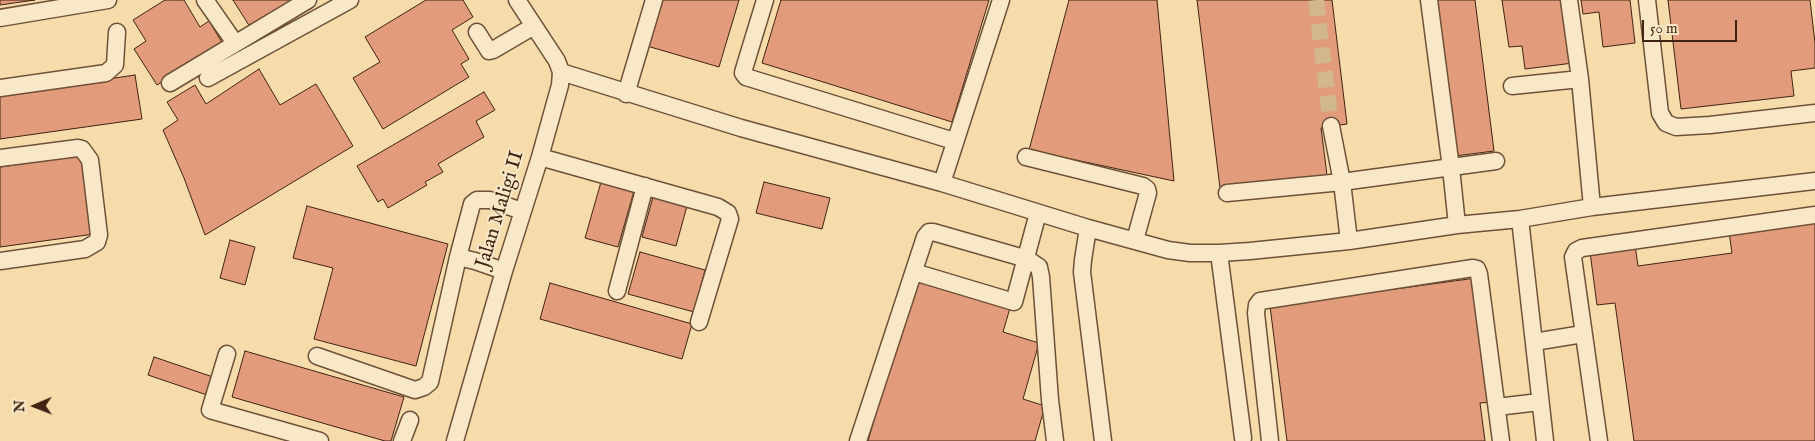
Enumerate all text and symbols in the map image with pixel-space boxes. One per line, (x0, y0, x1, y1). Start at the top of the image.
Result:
scale bar (1645, 10, 1740, 42)
text: 50 m (1650, 19, 1678, 38)
street label: Jalan Maligi II (472, 148, 530, 272)
north arrow (10, 381, 60, 431)
text: N (11, 400, 29, 412)

